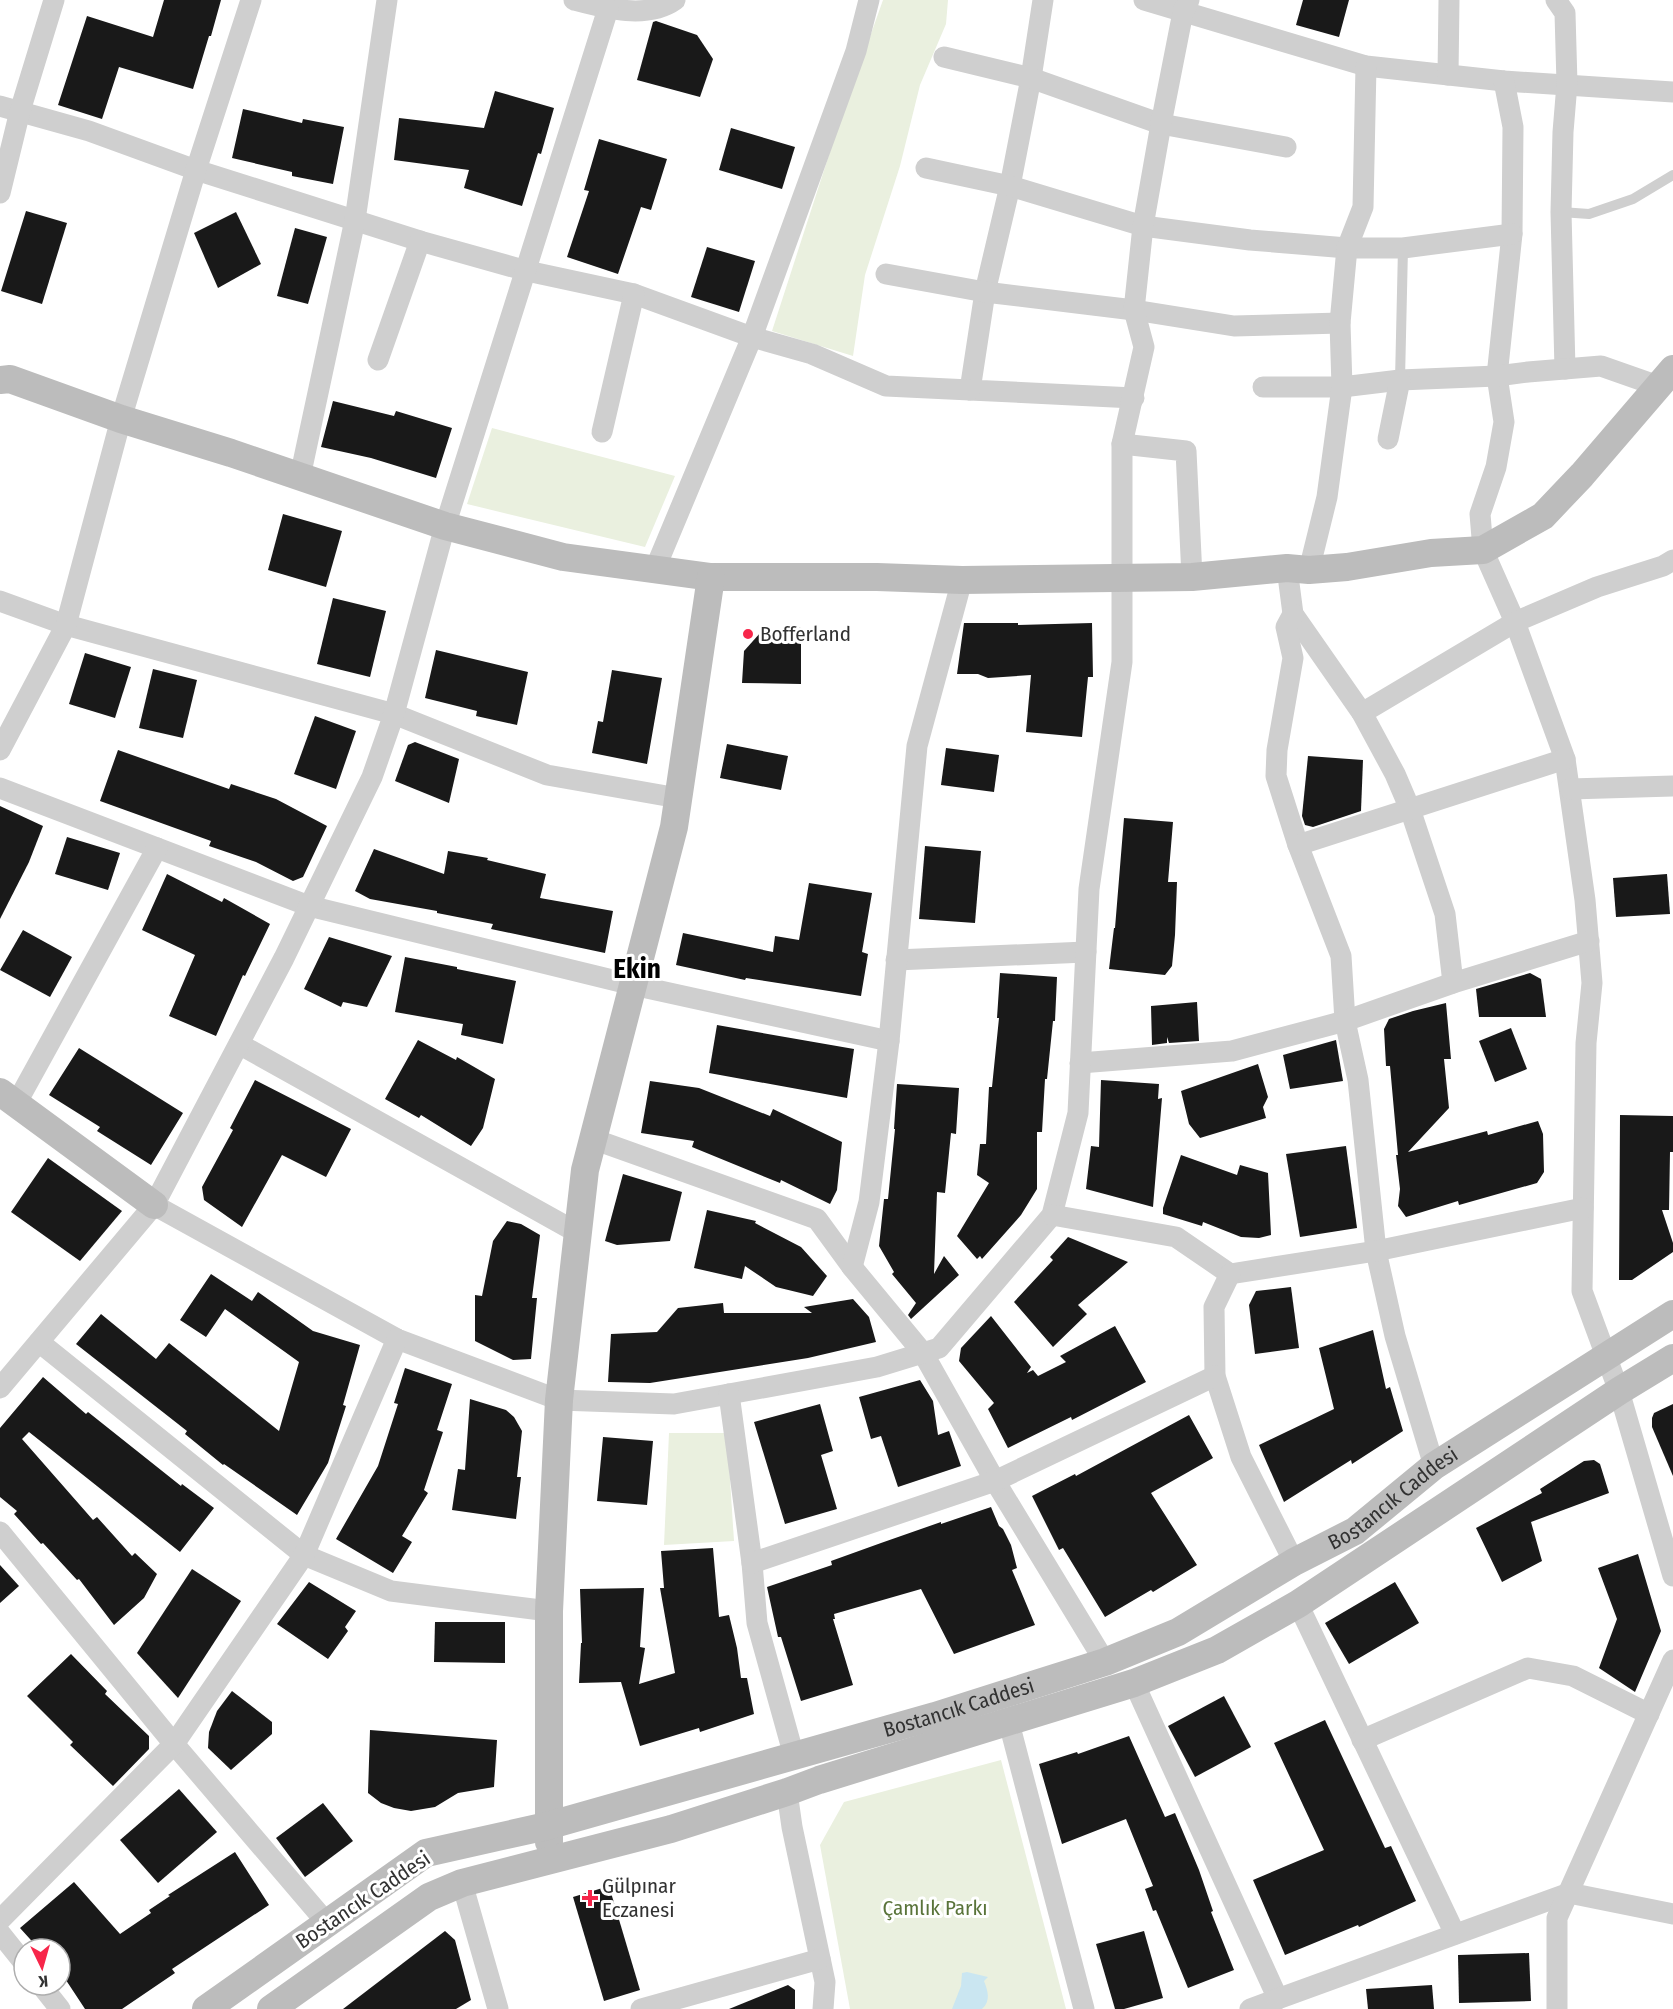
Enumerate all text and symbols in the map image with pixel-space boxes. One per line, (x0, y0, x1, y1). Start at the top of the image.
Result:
place label: Bofferland (760, 621, 851, 647)
marker: Bofferland (741, 627, 755, 641)
district label: Ekin (613, 953, 661, 985)
street label: Bostancık Caddesi (1324, 1441, 1463, 1555)
street label: Bostancık Caddesi (880, 1672, 1037, 1743)
street label: Bostancık Caddesi (291, 1845, 435, 1955)
place label: Gülpınar Eczanesi (602, 1873, 676, 1923)
marker: Gülpınar Eczanesi (583, 1891, 597, 1905)
park label: Çamlık Parkı (882, 1895, 988, 1921)
north arrow (12, 1937, 72, 1997)
text: K (37, 1972, 49, 1991)

